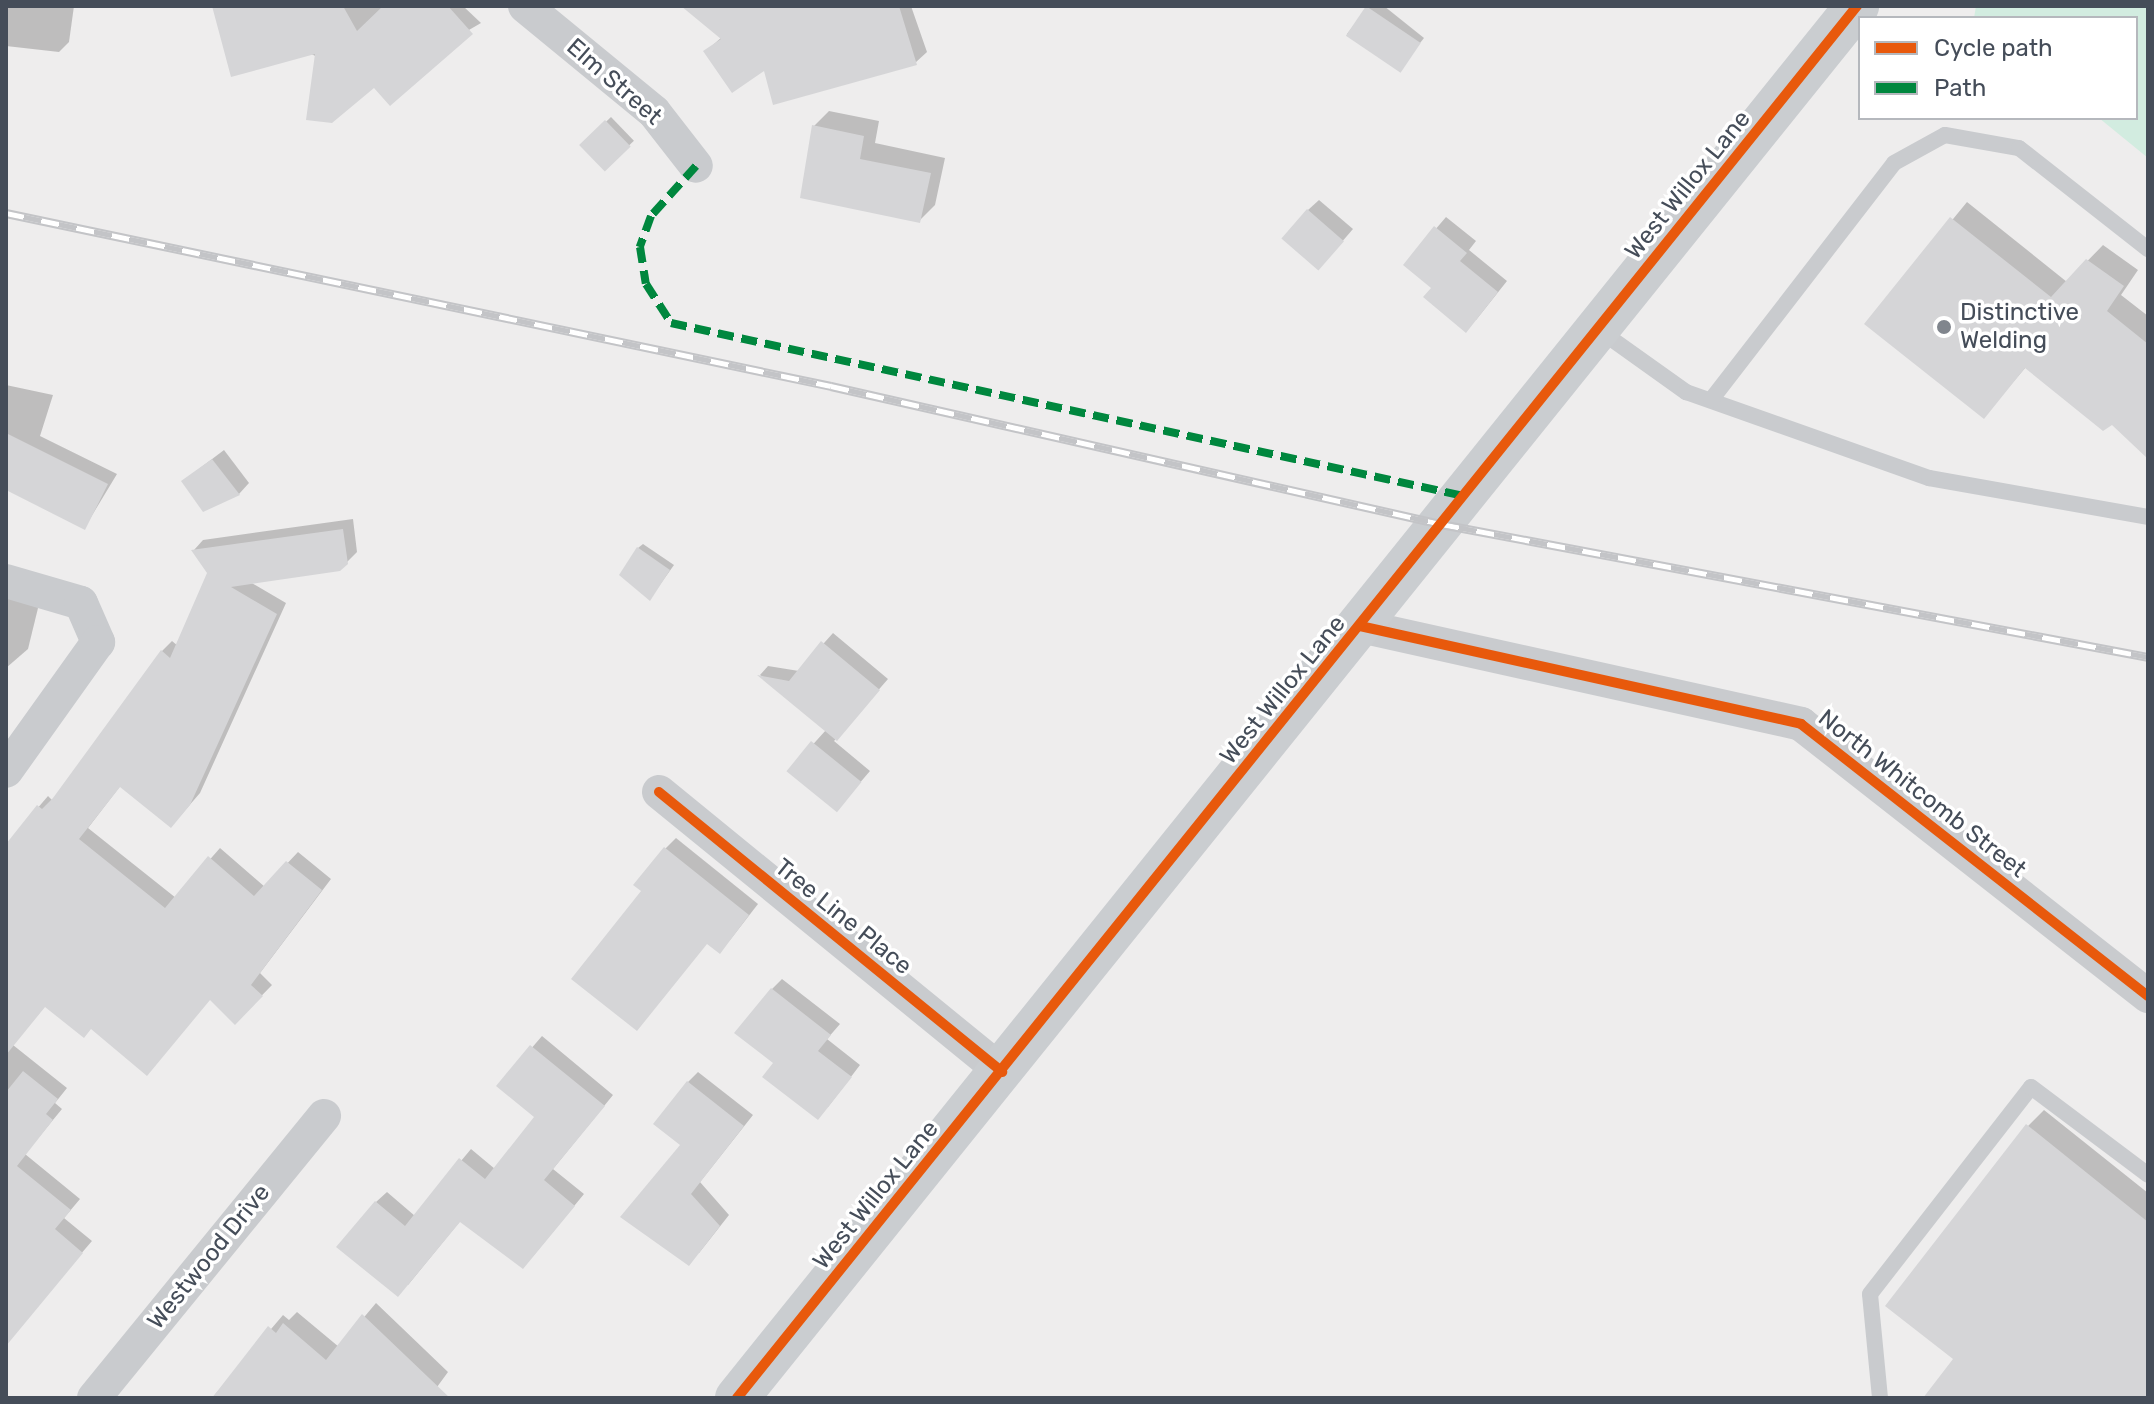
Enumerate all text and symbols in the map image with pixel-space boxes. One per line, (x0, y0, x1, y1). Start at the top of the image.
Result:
legend (1858, 16, 2138, 120)
street label: Elm Street (560, 33, 668, 131)
text: Cycle path (1934, 34, 2053, 62)
text: Path (1934, 74, 1986, 102)
street label: West Willox Lane (1619, 105, 1757, 265)
place label: Distinctive Welding (1960, 299, 2079, 355)
marker: Distinctive Welding (1935, 318, 1953, 336)
street label: West Willox Lane (1214, 610, 1352, 770)
street label: North Whitcomb Street (1812, 704, 2032, 884)
street label: Tree Line Place (769, 853, 917, 981)
street label: West Willox Lane (807, 1115, 945, 1275)
street label: Westwood Drive (142, 1179, 276, 1335)

